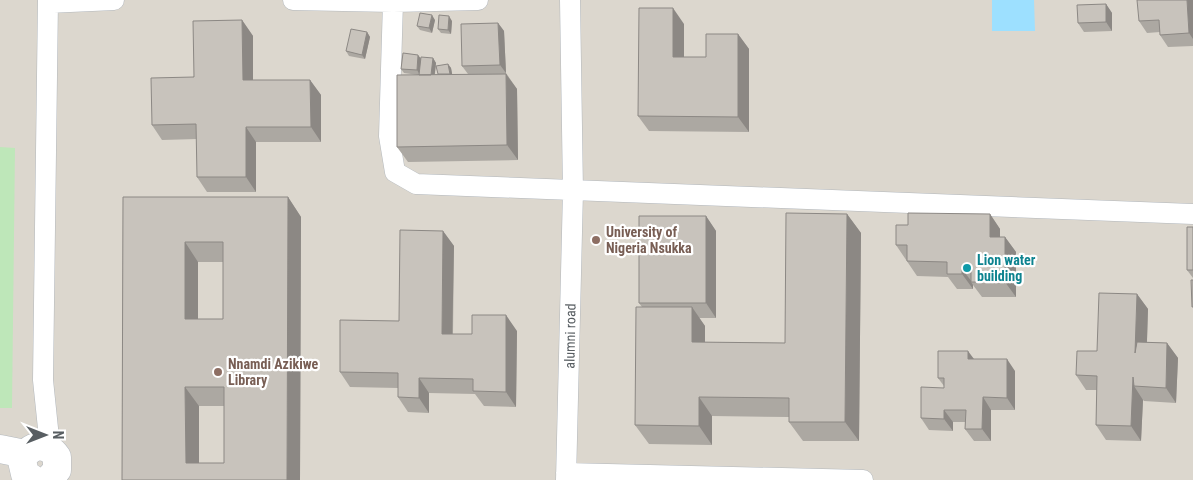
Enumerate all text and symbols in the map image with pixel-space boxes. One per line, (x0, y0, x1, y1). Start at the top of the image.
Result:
place label: University of Nigeria Nsukka (606, 224, 692, 256)
marker: University of Nigeria Nsukka (590, 234, 602, 246)
place label: Lion water building (977, 252, 1036, 284)
marker: Lion water building (961, 262, 973, 274)
street label: alumni road (561, 303, 579, 369)
place label: Nnamdi Azikiwe Library (228, 356, 319, 388)
marker: Nnamdi Azikiwe Library (212, 366, 224, 378)
north arrow (20, 410, 70, 460)
text: N (50, 431, 66, 439)

